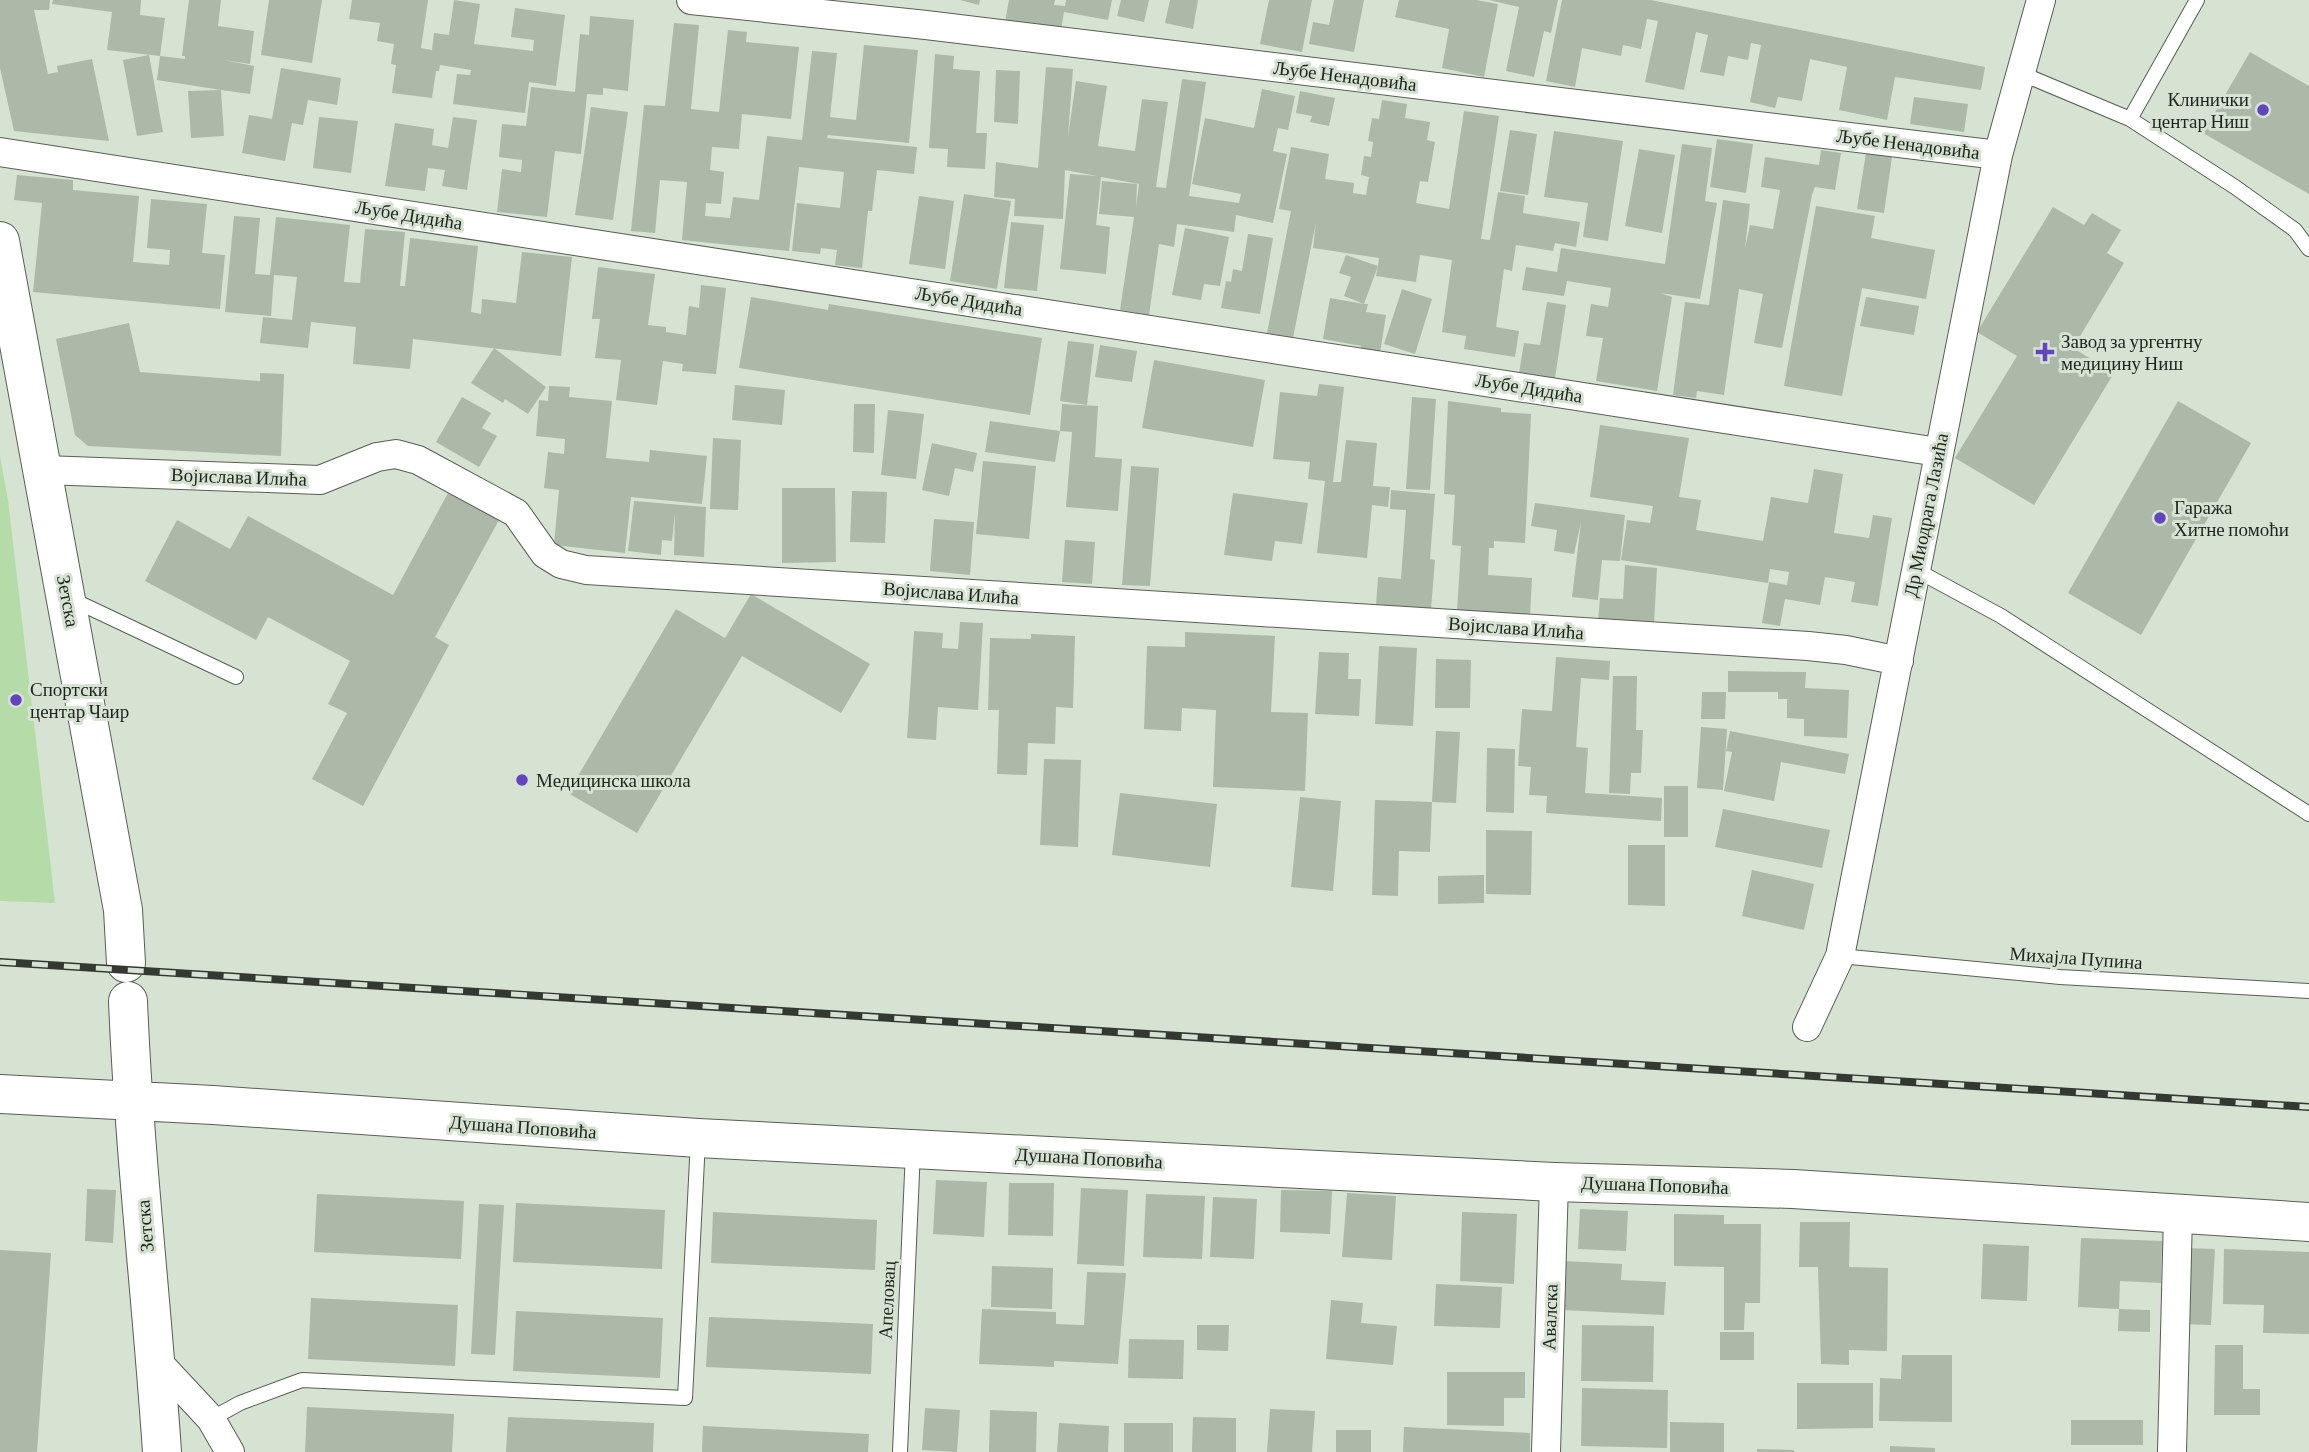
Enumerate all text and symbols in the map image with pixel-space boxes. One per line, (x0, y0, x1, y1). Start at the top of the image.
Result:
street label: Љубе Ненадовића (1272, 57, 1418, 95)
place label: Клинички центар Ниш (2152, 89, 2249, 132)
marker: Клинички центар Ниш (2255, 102, 2271, 118)
street label: Љубе Ненадовића (1835, 125, 1981, 163)
street label: Љубе Дидића (354, 196, 465, 234)
street label: Љубе Дидића (914, 282, 1025, 320)
place label: Завод за ургентну медицину Ниш (2061, 331, 2203, 374)
marker: Завод за ургентну медицину Ниш (2035, 342, 2055, 362)
street label: Љубе Дидића (1474, 369, 1585, 407)
street label: Др Миодрага Лазића (1900, 431, 1952, 599)
street label: Војислава Илића (171, 464, 308, 490)
place label: Гаража Хитне помоћи (2174, 497, 2289, 540)
marker: Гаража Хитне помоћи (2152, 510, 2168, 526)
street label: Зетска (53, 573, 83, 629)
street label: Војислава Илића (882, 578, 1020, 608)
street label: Војислава Илића (1447, 613, 1585, 643)
place label: Спортски центар Чаир (30, 679, 129, 722)
marker: Спортски центар Чаир (8, 692, 24, 708)
place label: Медицинска школа (536, 770, 691, 791)
marker: Медицинска школа (514, 772, 530, 788)
street label: Михајла Пупина (2009, 943, 2144, 973)
street label: Душана Поповића (449, 1111, 598, 1143)
street label: Душана Поповића (1015, 1144, 1164, 1172)
street label: Душана Поповића (1581, 1172, 1730, 1198)
street label: Зетска (132, 1198, 158, 1253)
street label: Апеловац (874, 1260, 900, 1340)
street label: Авалска (1538, 1283, 1562, 1351)

